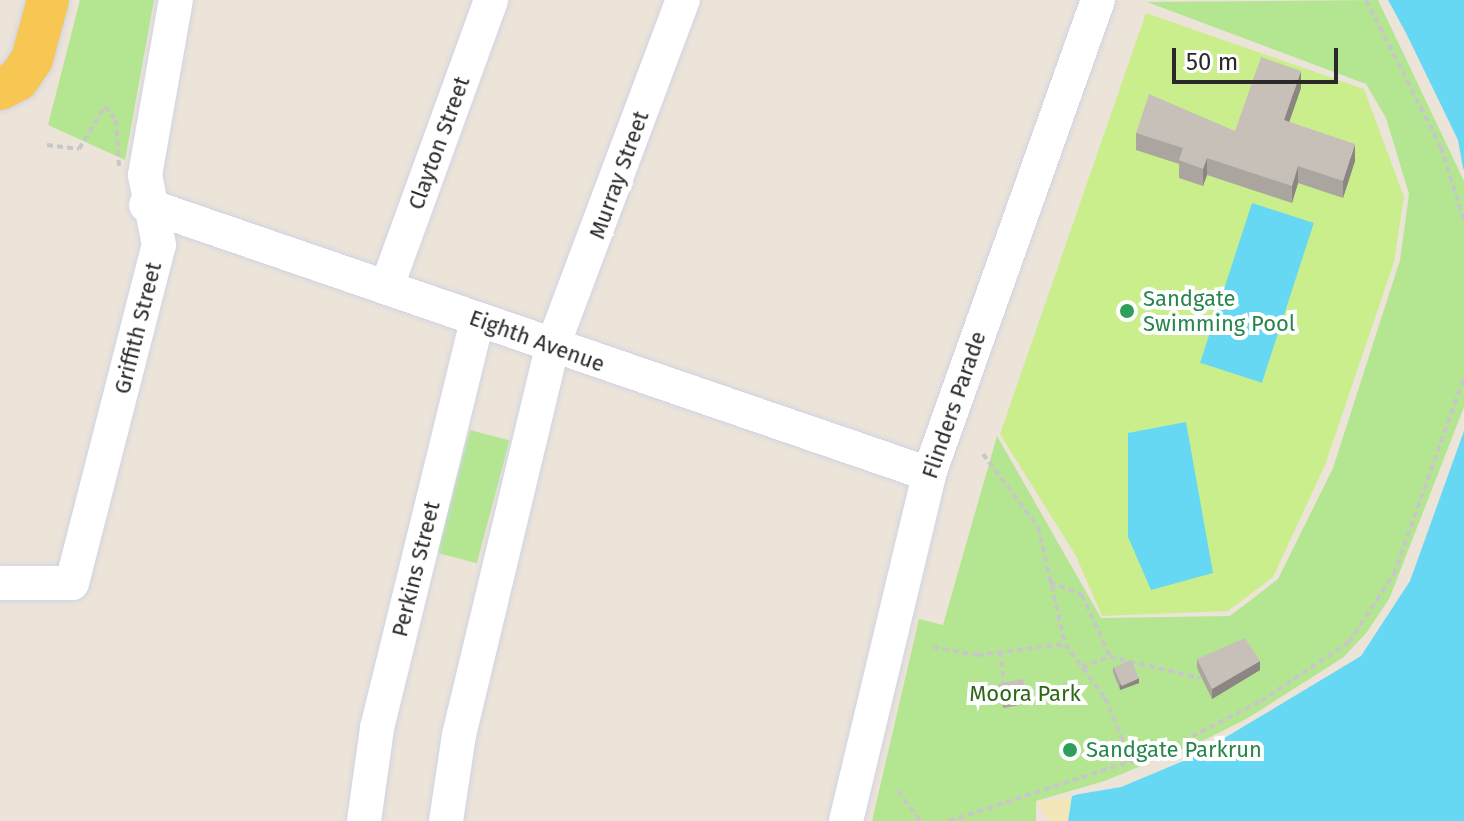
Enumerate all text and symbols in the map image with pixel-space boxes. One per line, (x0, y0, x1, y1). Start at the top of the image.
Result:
scale bar (1176, 32, 1342, 82)
text: 50 m (1186, 48, 1238, 76)
street label: Clayton Street (403, 73, 475, 213)
street label: Murray Street (584, 107, 654, 243)
street label: Griffith Street (109, 259, 167, 397)
place label: Sandgate Swimming Pool (1143, 285, 1295, 336)
marker: Sandgate Swimming Pool (1118, 302, 1136, 320)
street label: Eighth Avenue (466, 304, 608, 378)
street label: Flinders Parade (916, 328, 992, 482)
street label: Perkins Street (386, 498, 446, 640)
park label: Moora Park (969, 681, 1081, 707)
place label: Sandgate Parkrun (1086, 737, 1262, 763)
marker: Sandgate Parkrun (1061, 741, 1079, 759)

